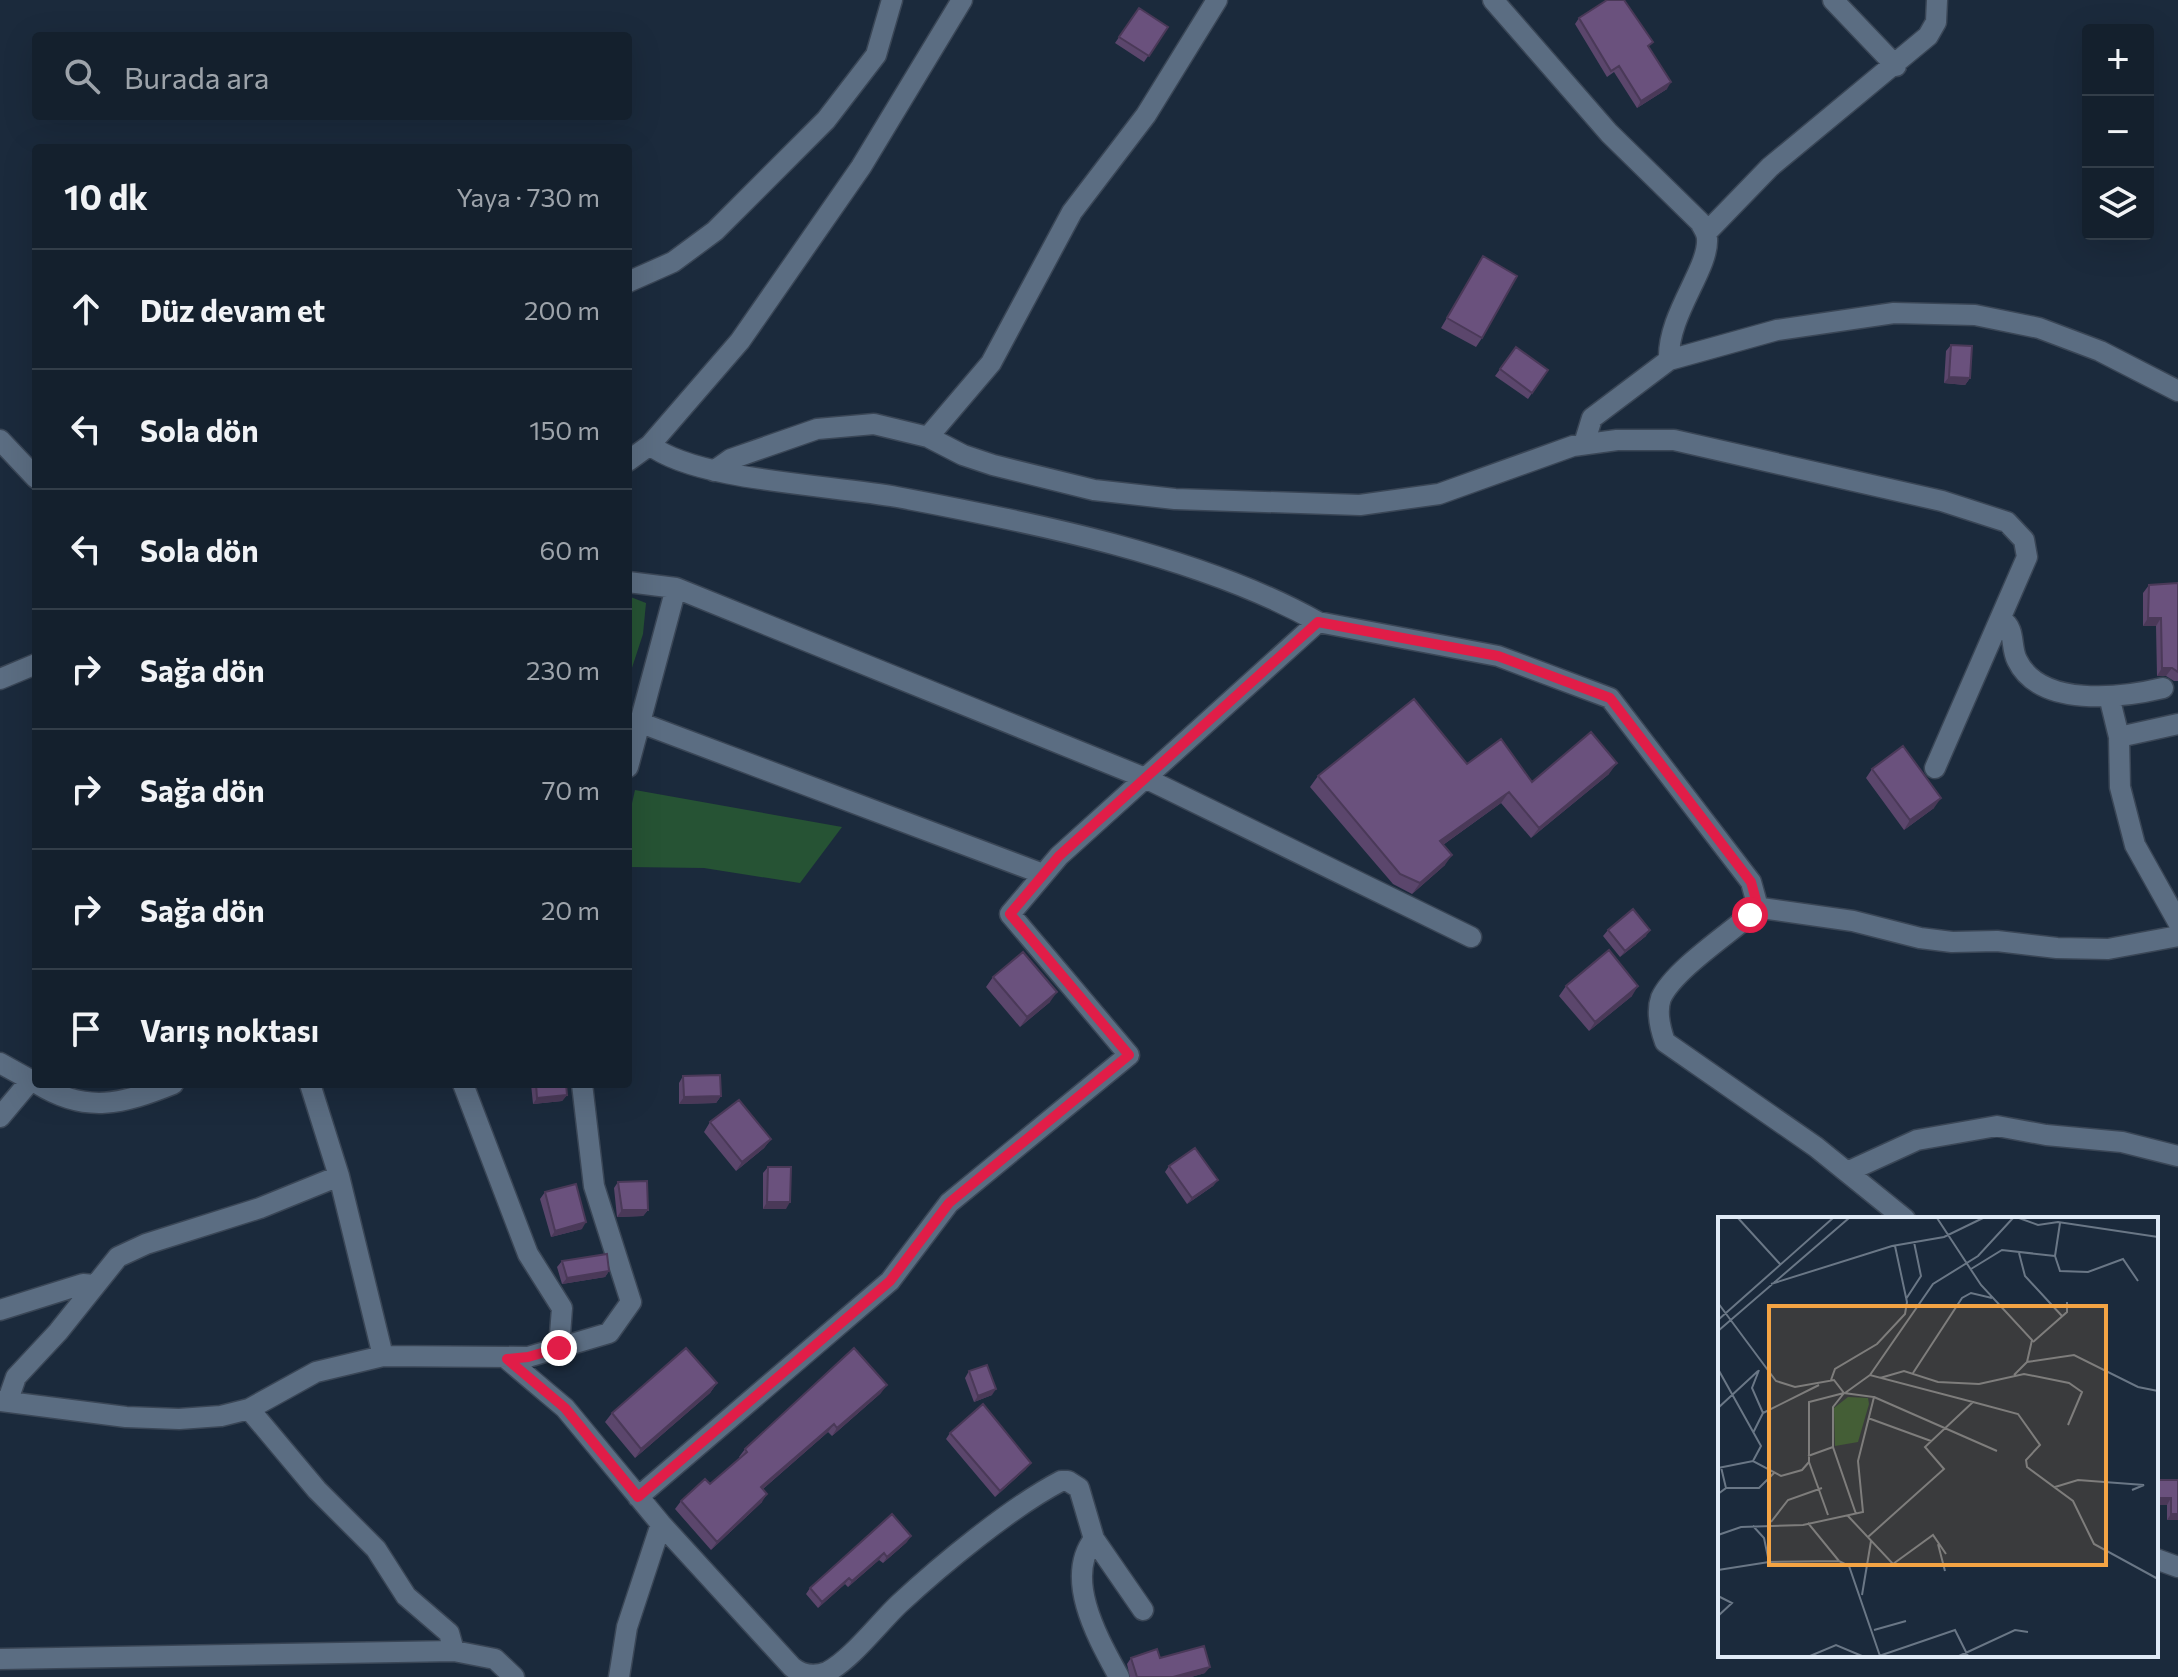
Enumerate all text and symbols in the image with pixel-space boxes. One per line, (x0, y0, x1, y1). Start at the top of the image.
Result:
map controls (2082, 24, 2154, 240)
button: + (2082, 24, 2154, 96)
search box (32, 32, 632, 120)
icon: search (60, 54, 104, 98)
text: Burada ara (124, 58, 269, 95)
button: − (2082, 96, 2154, 168)
button: layers (2082, 168, 2154, 240)
text: 10 dk (64, 175, 148, 217)
text: Yaya · 730 m (456, 181, 600, 212)
icon: ahead (64, 287, 108, 331)
text: Düz devam et (140, 291, 325, 328)
text: 200 m (524, 294, 600, 325)
icon: left (64, 407, 108, 451)
text: Sola dön (140, 411, 259, 448)
text: 150 m (529, 414, 600, 445)
icon: left (64, 527, 108, 571)
text: Sola dön (140, 531, 259, 568)
text: 60 m (540, 534, 600, 565)
icon: right (64, 647, 108, 691)
text: Sağa dön (140, 651, 265, 688)
text: 230 m (526, 654, 600, 685)
icon: right (64, 767, 108, 811)
text: Sağa dön (140, 771, 265, 808)
text: 70 m (542, 774, 600, 805)
icon: right (64, 887, 108, 931)
text: Sağa dön (140, 891, 265, 928)
text: 20 m (541, 894, 600, 925)
route start (1732, 897, 1768, 933)
icon: arrive (64, 1007, 108, 1051)
text: Varış noktası (140, 1011, 319, 1048)
inset map (1718, 1217, 2158, 1657)
route end (541, 1330, 577, 1366)

